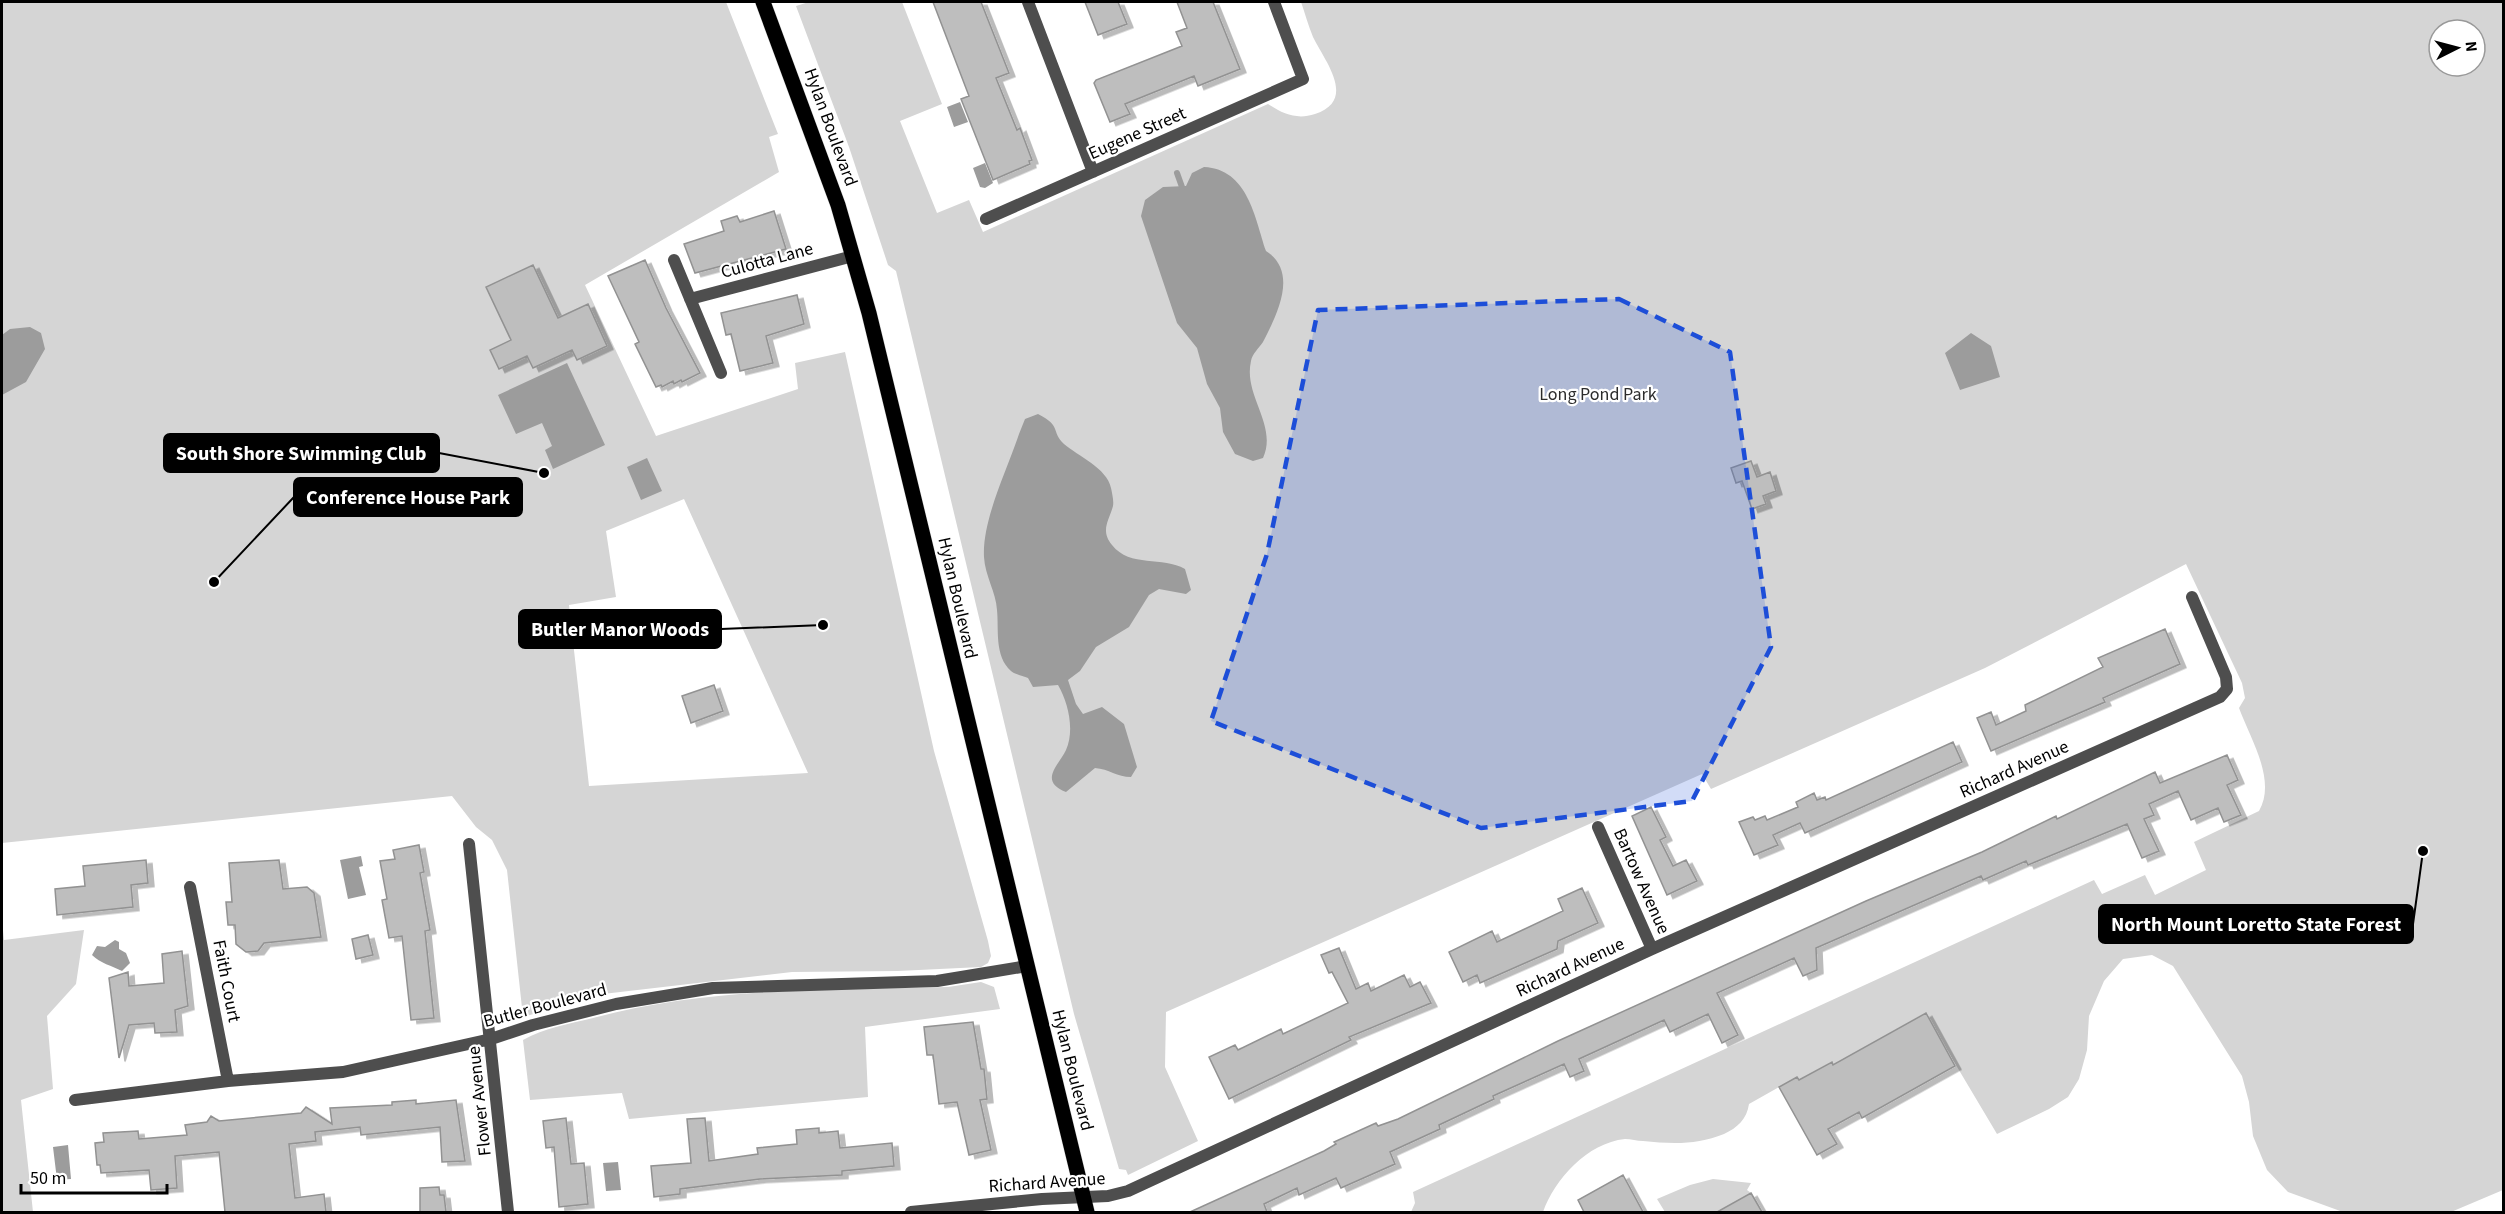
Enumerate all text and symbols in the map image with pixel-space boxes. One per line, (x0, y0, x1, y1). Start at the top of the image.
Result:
north arrow (2427, 18, 2487, 78)
text: N (2459, 40, 2482, 53)
street label: Hylan Boulevard (798, 65, 864, 190)
street label: Eugene Street (1084, 101, 1190, 166)
street label: Culotta Lane (718, 236, 816, 285)
park label: Long Pond Park (1539, 382, 1657, 407)
callout: South Shore Swimming Club (164, 434, 439, 472)
text: South Shore Swimming Club (176, 440, 426, 468)
callout: Conference House Park (294, 478, 522, 516)
text: Conference House Park (306, 484, 510, 512)
street label: Hylan Boulevard (931, 535, 984, 661)
callout: Butler Manor Woods (519, 610, 721, 648)
text: Butler Manor Woods (531, 616, 709, 644)
street label: Richard Avenue (1956, 734, 2073, 805)
street label: Bartow Avenue (1607, 824, 1676, 938)
callout: North Mount Loretto State Forest (2099, 905, 2413, 943)
text: North Mount Loretto State Forest (2111, 911, 2401, 939)
street label: Richard Avenue (1512, 931, 1629, 1003)
street label: Faith Court (206, 938, 247, 1024)
street label: Butler Boulevard (481, 977, 610, 1034)
street label: Hylan Boulevard (1045, 1007, 1100, 1133)
street label: Flower Avenue (461, 1045, 498, 1157)
scale bar (21, 1157, 166, 1195)
text: 50 m (30, 1166, 66, 1191)
street label: Richard Avenue (988, 1166, 1106, 1199)

